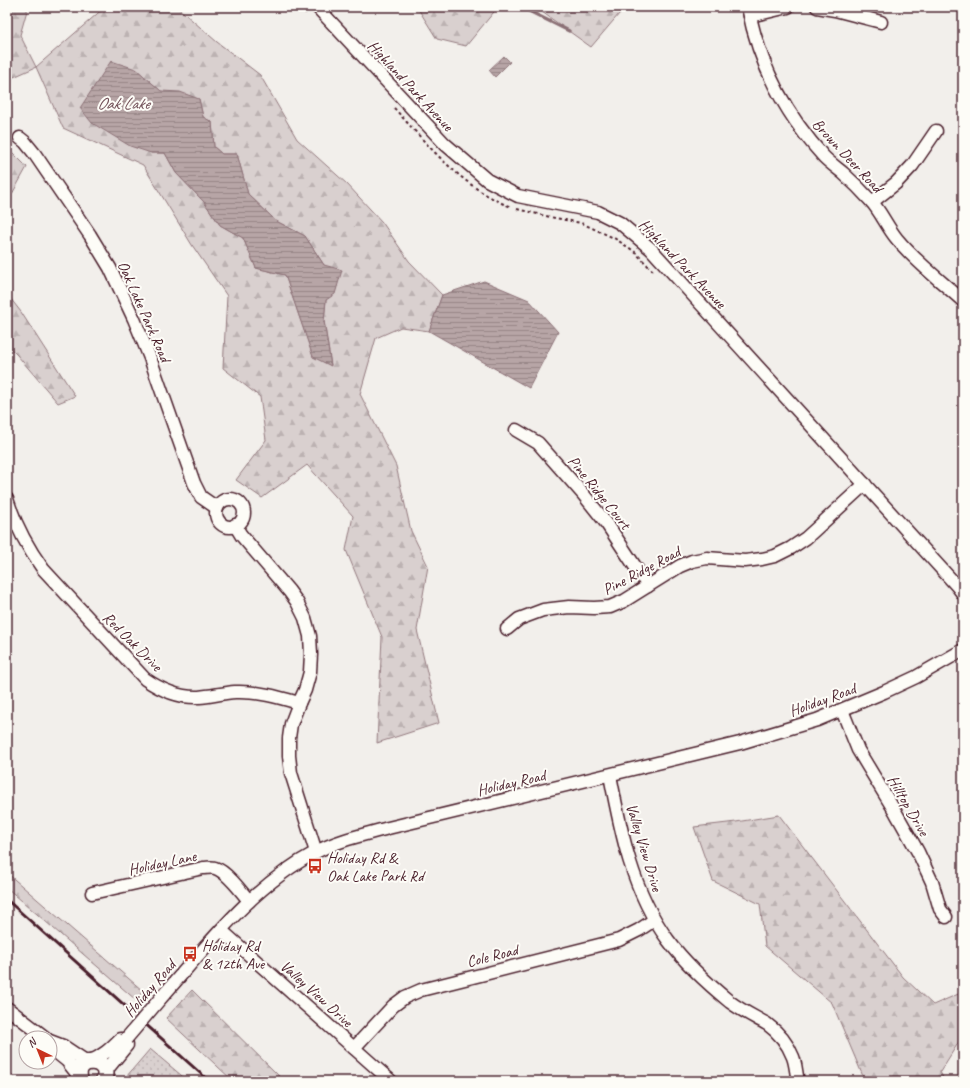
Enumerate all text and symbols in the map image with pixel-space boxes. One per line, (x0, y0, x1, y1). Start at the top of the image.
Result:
street label: Highland Park Avenue (363, 36, 459, 137)
water label: Oak Lake (97, 93, 151, 114)
street label: Brown Deer Road (808, 114, 889, 199)
street label: Highland Park Avenue (634, 215, 731, 314)
street label: Oak Lake Park Road (113, 258, 176, 367)
street label: Pine Ridge Court (563, 452, 636, 535)
street label: Pine Ridge Road (599, 541, 686, 600)
street label: Red Oak Drive (98, 608, 168, 677)
street label: Holiday Road (786, 678, 861, 721)
street label: Holiday Road (475, 765, 550, 801)
street label: Hilltop Drive (883, 772, 934, 841)
street label: Valley View Drive (621, 801, 667, 895)
street label: Holiday Lane (127, 846, 200, 880)
place label: Holiday Rd & Oak Lake Park Rd (327, 848, 426, 886)
bus stop icon: Holiday Rd & Oak Lake Park Rd (306, 857, 324, 875)
place label: Holiday Rd & 12th Ave (202, 936, 266, 974)
street label: Cole Road (465, 939, 522, 972)
bus stop icon: Holiday Rd & 12th Ave (181, 945, 199, 963)
street label: Holiday Road (119, 954, 182, 1021)
street label: Valley View Drive (276, 956, 358, 1033)
north arrow (18, 1030, 58, 1070)
text: N (24, 1034, 40, 1050)

